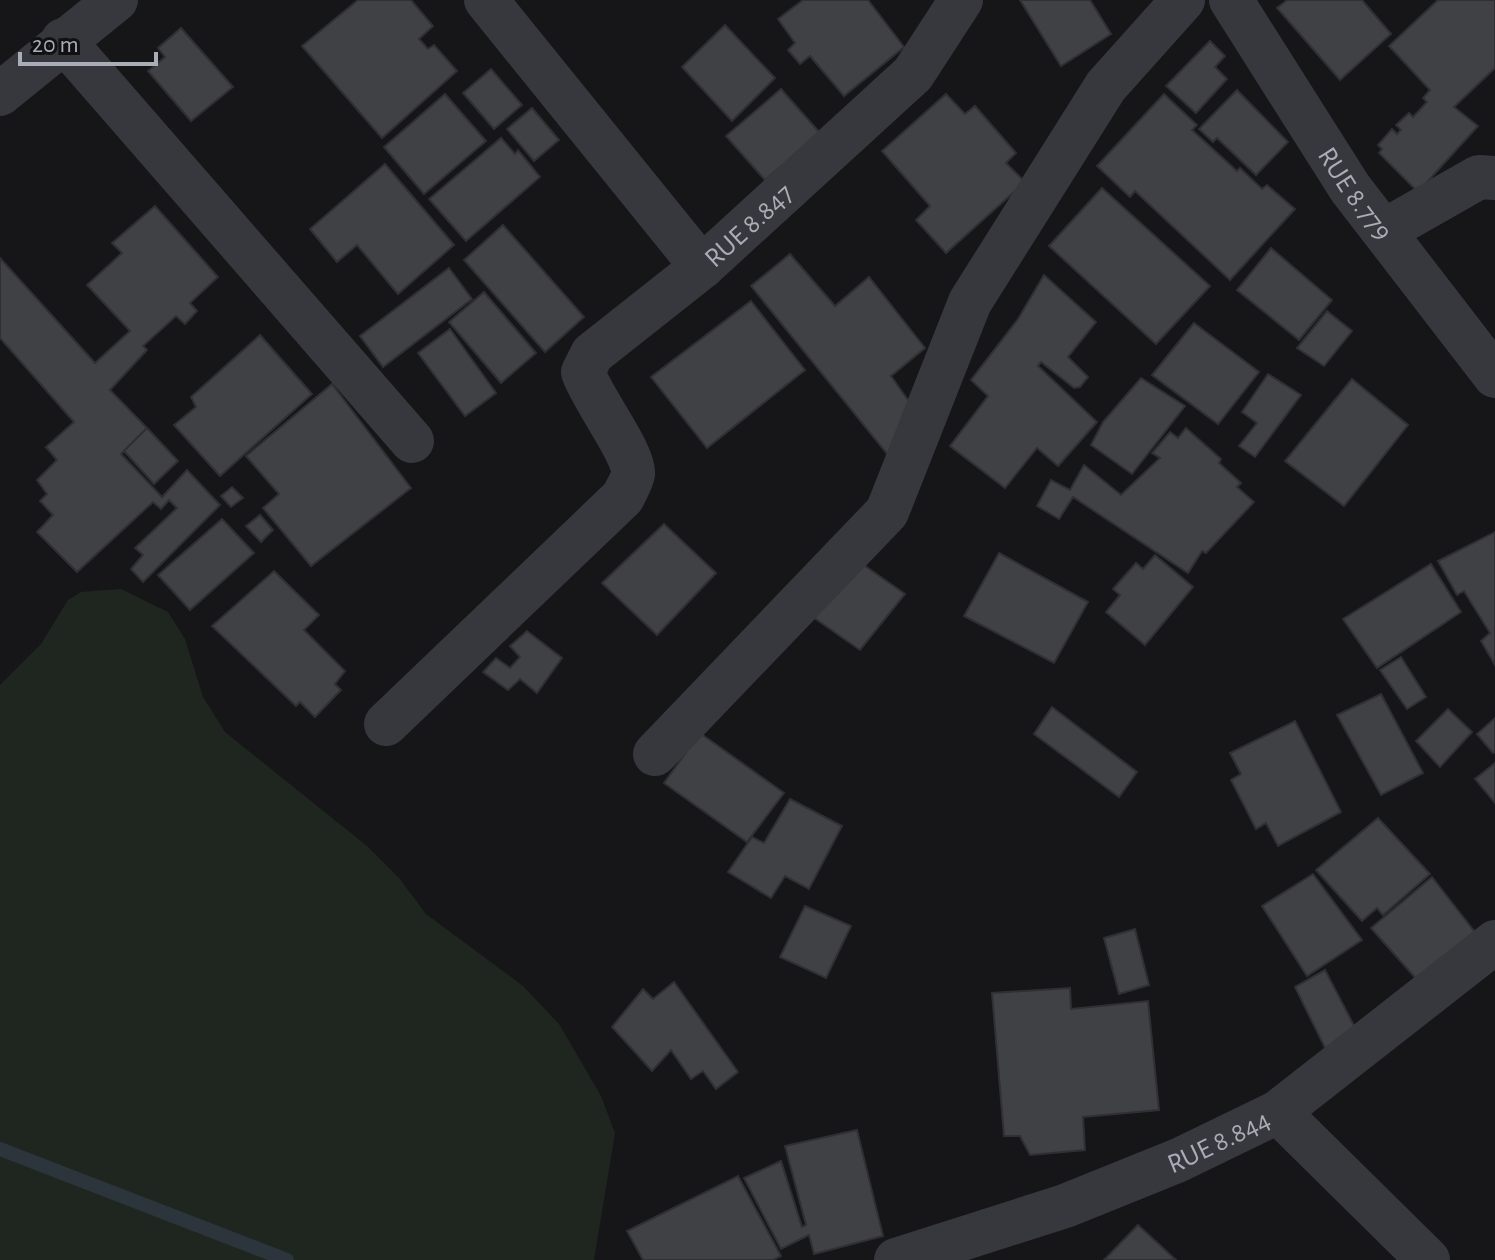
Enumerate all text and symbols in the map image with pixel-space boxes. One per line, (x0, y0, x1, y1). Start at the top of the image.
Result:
scale bar (20, 16, 156, 66)
text: 20 m (32, 33, 79, 57)
street label: RUE 8.779 (1312, 143, 1397, 246)
street label: RUE 8.847 (700, 179, 799, 273)
street label: RUE 8.844 (1164, 1106, 1275, 1179)

